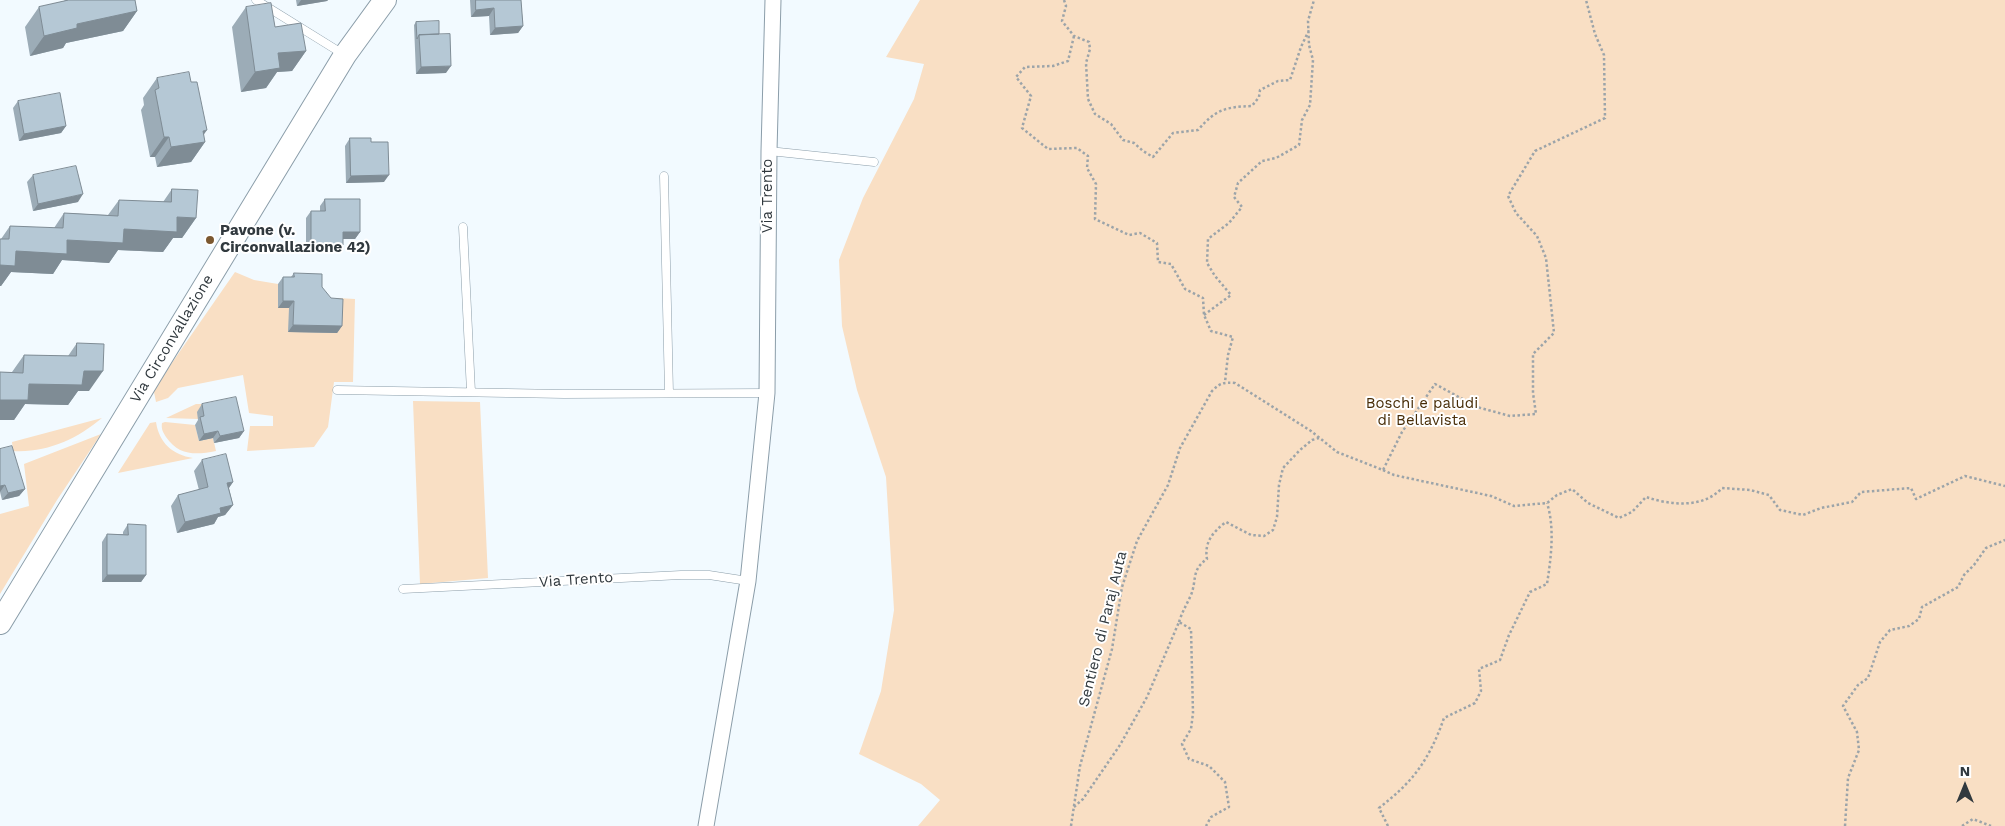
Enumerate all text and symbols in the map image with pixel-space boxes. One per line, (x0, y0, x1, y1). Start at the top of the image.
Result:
street label: Via Trento (759, 159, 777, 233)
place label: Pavone (v. Circonvallazione 42) (220, 222, 371, 257)
marker: Pavone (v. Circonvallazione 42) (204, 234, 216, 246)
street label: Via Circonvallazione (127, 272, 217, 406)
park label: Boschi e paludi di Bellavista (1366, 395, 1478, 430)
street label: Sentiero di Paraj Auta (1075, 549, 1131, 709)
street label: Via Trento (538, 568, 614, 592)
north arrow (1940, 761, 1990, 811)
text: N (1960, 763, 1970, 779)

